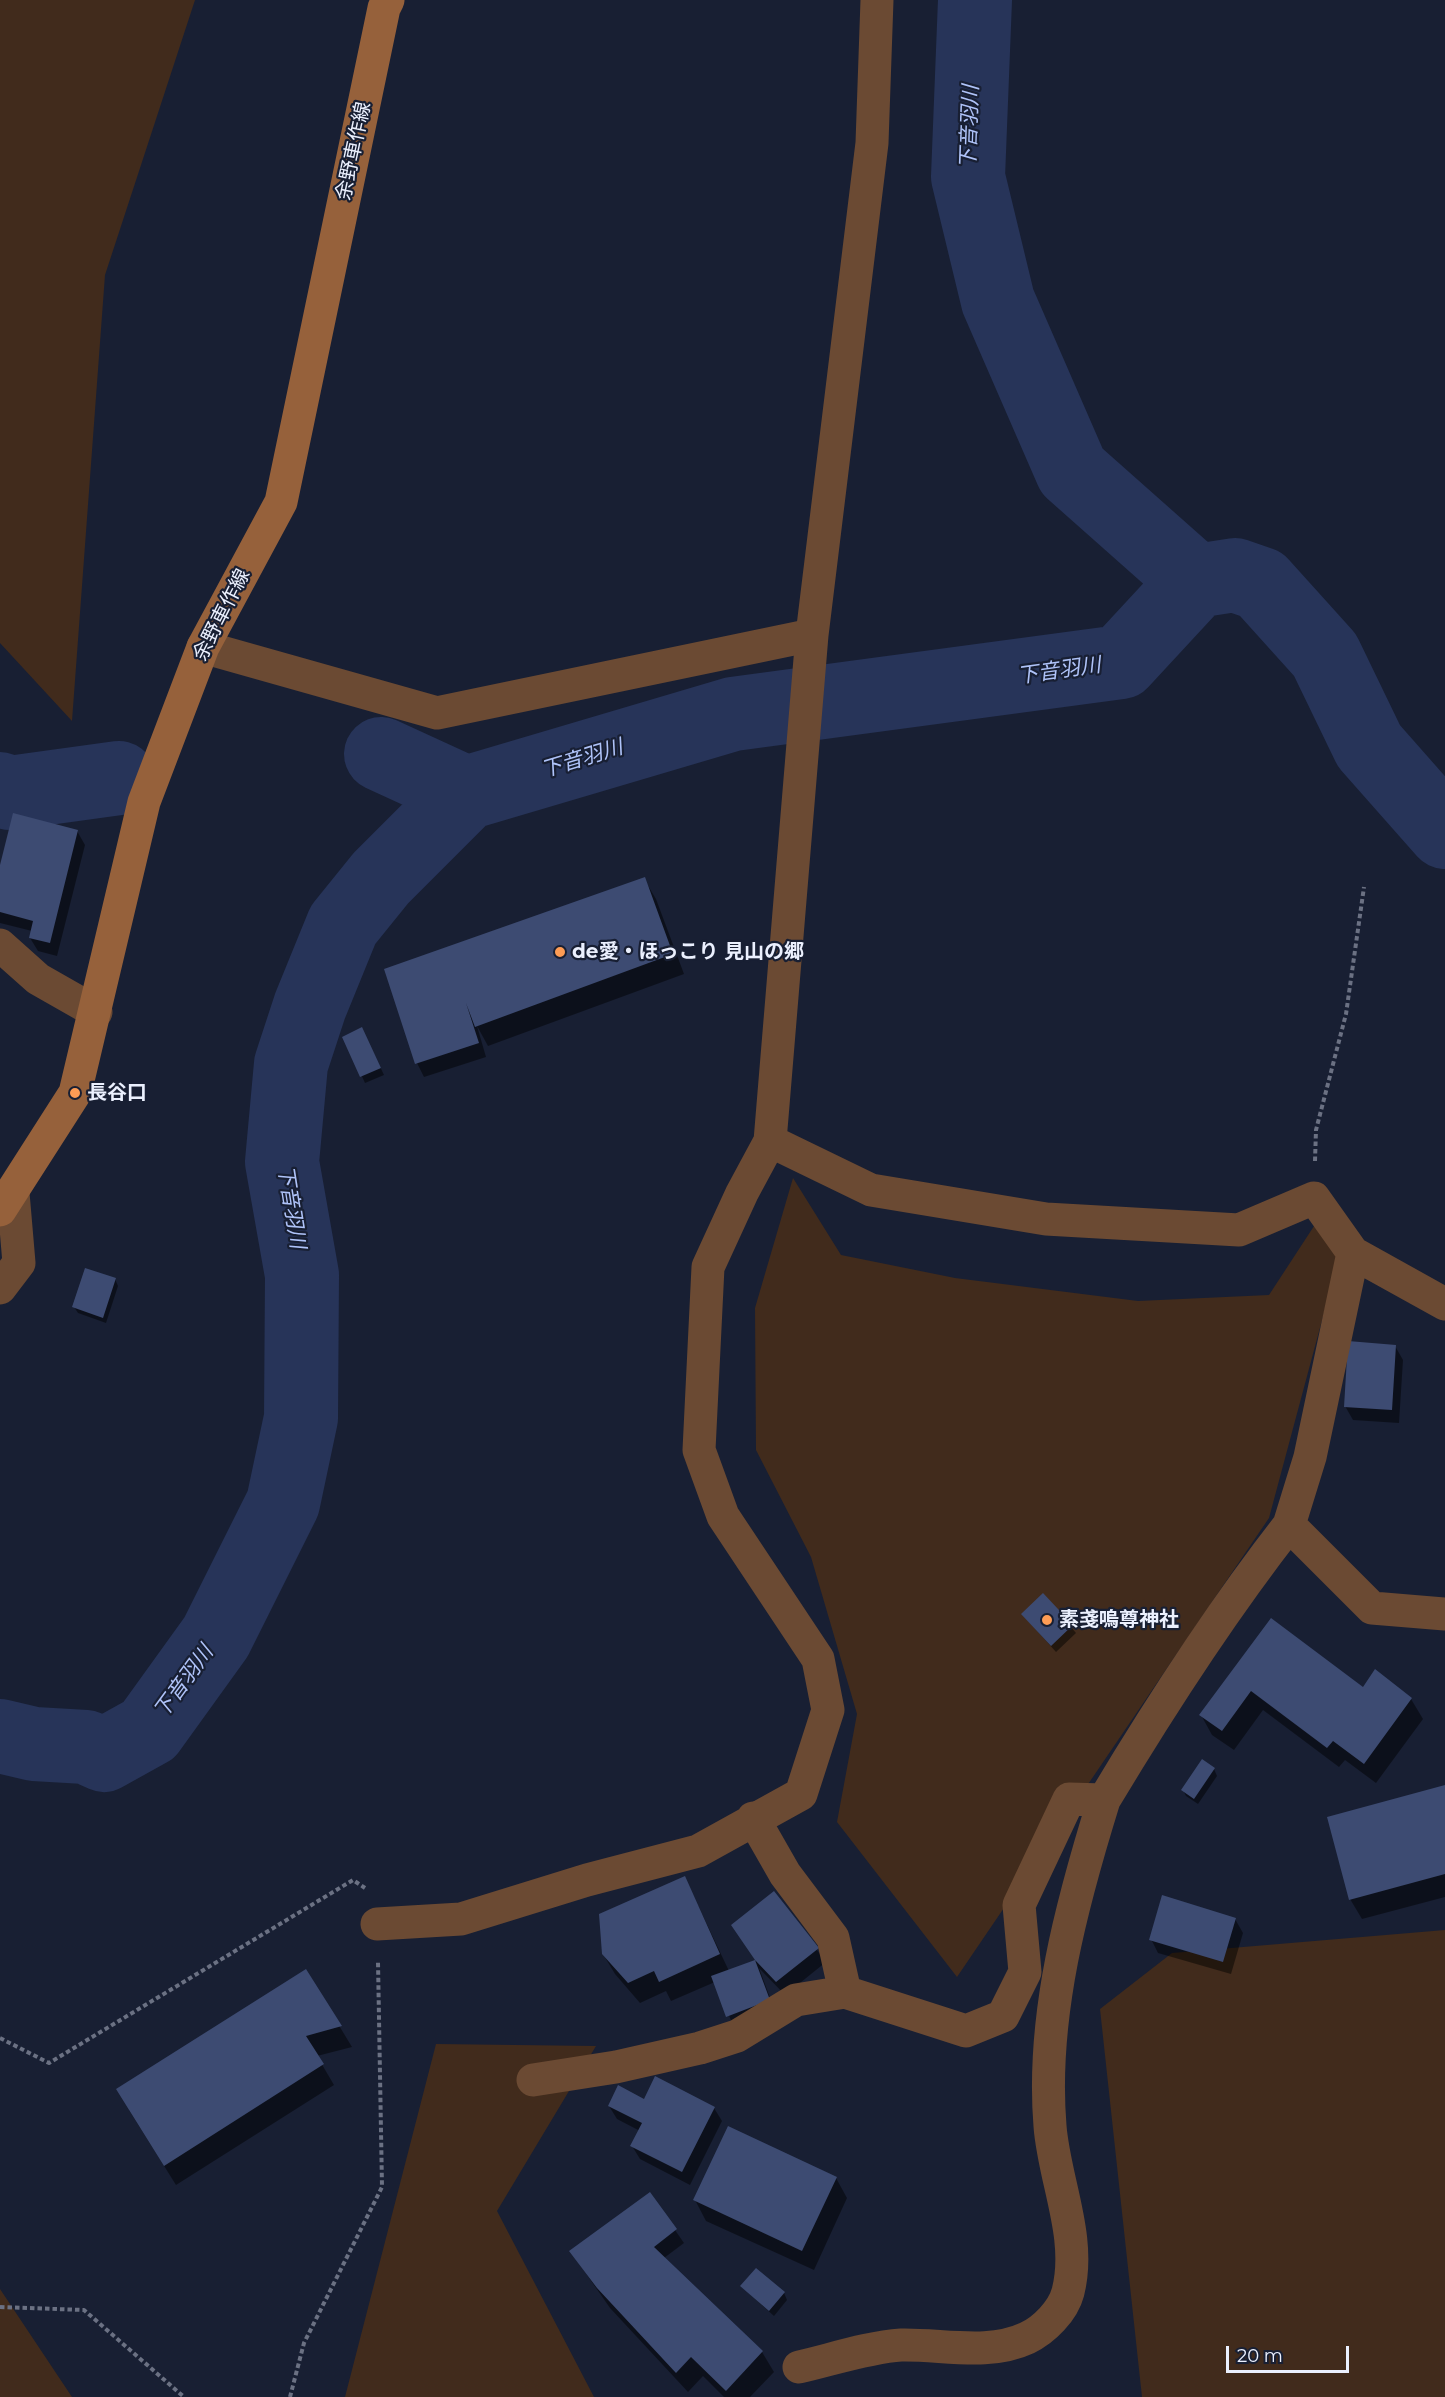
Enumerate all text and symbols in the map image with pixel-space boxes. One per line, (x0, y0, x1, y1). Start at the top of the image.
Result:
water label: 下音羽川 (956, 85, 984, 169)
street label: 余野車作線 (332, 100, 376, 202)
street label: 余野車作線 (189, 565, 255, 665)
water label: 下音羽川 (1016, 653, 1102, 689)
water label: 下音羽川 (538, 735, 626, 783)
place label: de愛・ほっこり 見山の郷 (572, 940, 804, 964)
marker: de愛・ほっこり 見山の郷 (553, 945, 567, 959)
place label: 長谷口 (87, 1081, 147, 1105)
marker: 長谷口 (68, 1086, 82, 1100)
water label: 下音羽川 (272, 1164, 310, 1250)
place label: 素戔嗚尊神社 (1059, 1608, 1179, 1632)
marker: 素戔嗚尊神社 (1040, 1613, 1054, 1627)
water label: 下音羽川 (149, 1641, 219, 1723)
scale bar (1229, 2334, 1352, 2372)
text: 20 m (1237, 2345, 1283, 2367)

